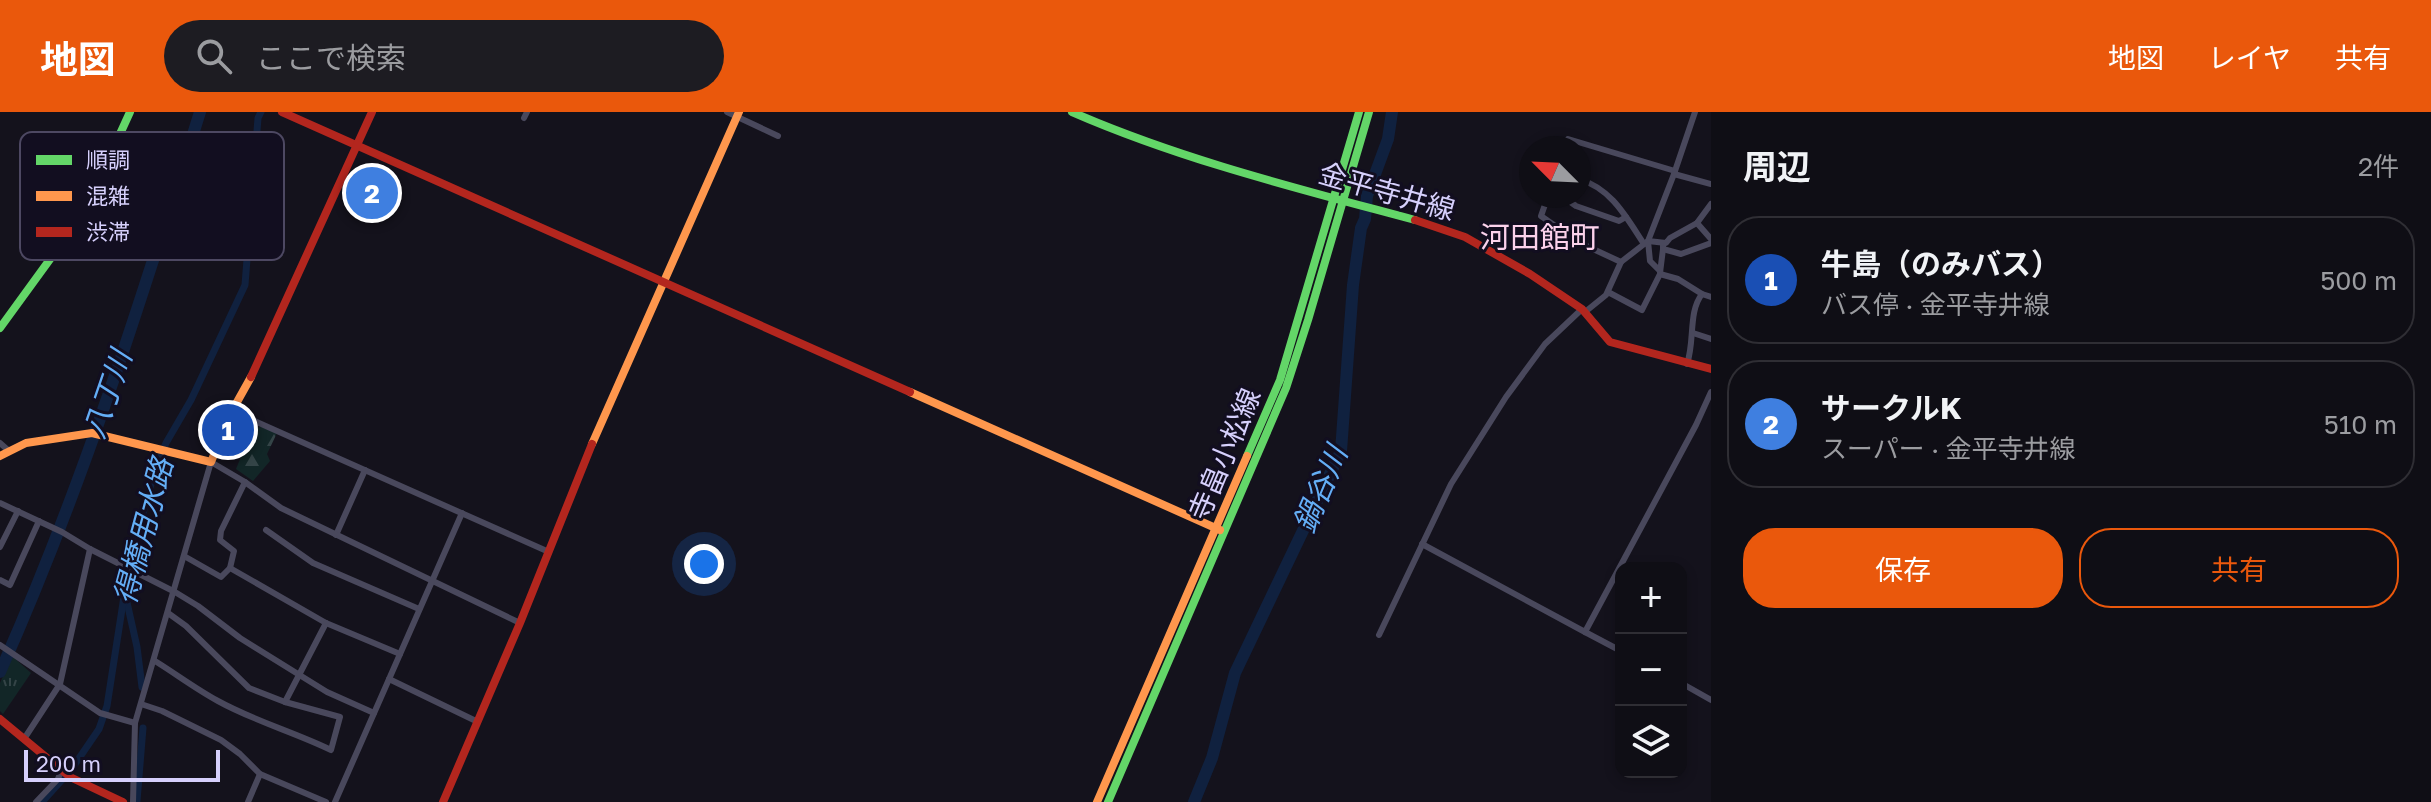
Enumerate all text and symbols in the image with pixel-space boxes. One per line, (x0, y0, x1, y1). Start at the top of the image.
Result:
search box (164, 20, 724, 92)
icon: search (192, 34, 236, 78)
text: 地図 (40, 36, 116, 81)
text: ここで検索 (256, 40, 406, 76)
text: 地図 (2108, 41, 2164, 74)
text: レイヤ (2208, 41, 2291, 74)
text: 共有 (2335, 41, 2391, 74)
legend (20, 132, 284, 260)
north arrow (1519, 136, 1591, 208)
text: 順調 (86, 146, 130, 173)
text: 周辺 (1743, 146, 1811, 186)
text: 2件 (2358, 151, 2399, 182)
street label: 金平寺井線 (1315, 156, 1459, 226)
pin: 2 (346, 163, 398, 223)
text: 混雑 (86, 182, 130, 209)
text: 渋滞 (86, 218, 130, 245)
district label: 河田館町 (1480, 219, 1600, 255)
text: 牛島（のみバス） (1821, 246, 2061, 282)
text: 1 (1764, 265, 1778, 296)
text: 500 m (2320, 265, 2397, 296)
text: バス停 · 金平寺井線 (1821, 289, 2050, 320)
water label: 八丁川 (75, 343, 140, 442)
street label: 寺畠小松線 (1181, 383, 1267, 525)
text: サークルK (1821, 390, 1962, 426)
pin: 1 (202, 400, 254, 460)
text: 2 (1763, 409, 1779, 440)
text: 510 m (2324, 409, 2397, 440)
text: スーパー · 金平寺井線 (1821, 433, 2076, 464)
water label: 鍋谷川 (1286, 438, 1355, 537)
water label: 得橋用水路 (106, 451, 181, 608)
button: 保存 (1743, 528, 2063, 608)
button: 共有 (2079, 528, 2399, 608)
your location (684, 544, 724, 584)
map controls (1615, 562, 1687, 778)
button: + (1615, 562, 1687, 634)
button: − (1615, 634, 1687, 706)
button: layers (1615, 706, 1687, 778)
scale bar (24, 746, 220, 782)
text: 200 m (36, 750, 101, 777)

